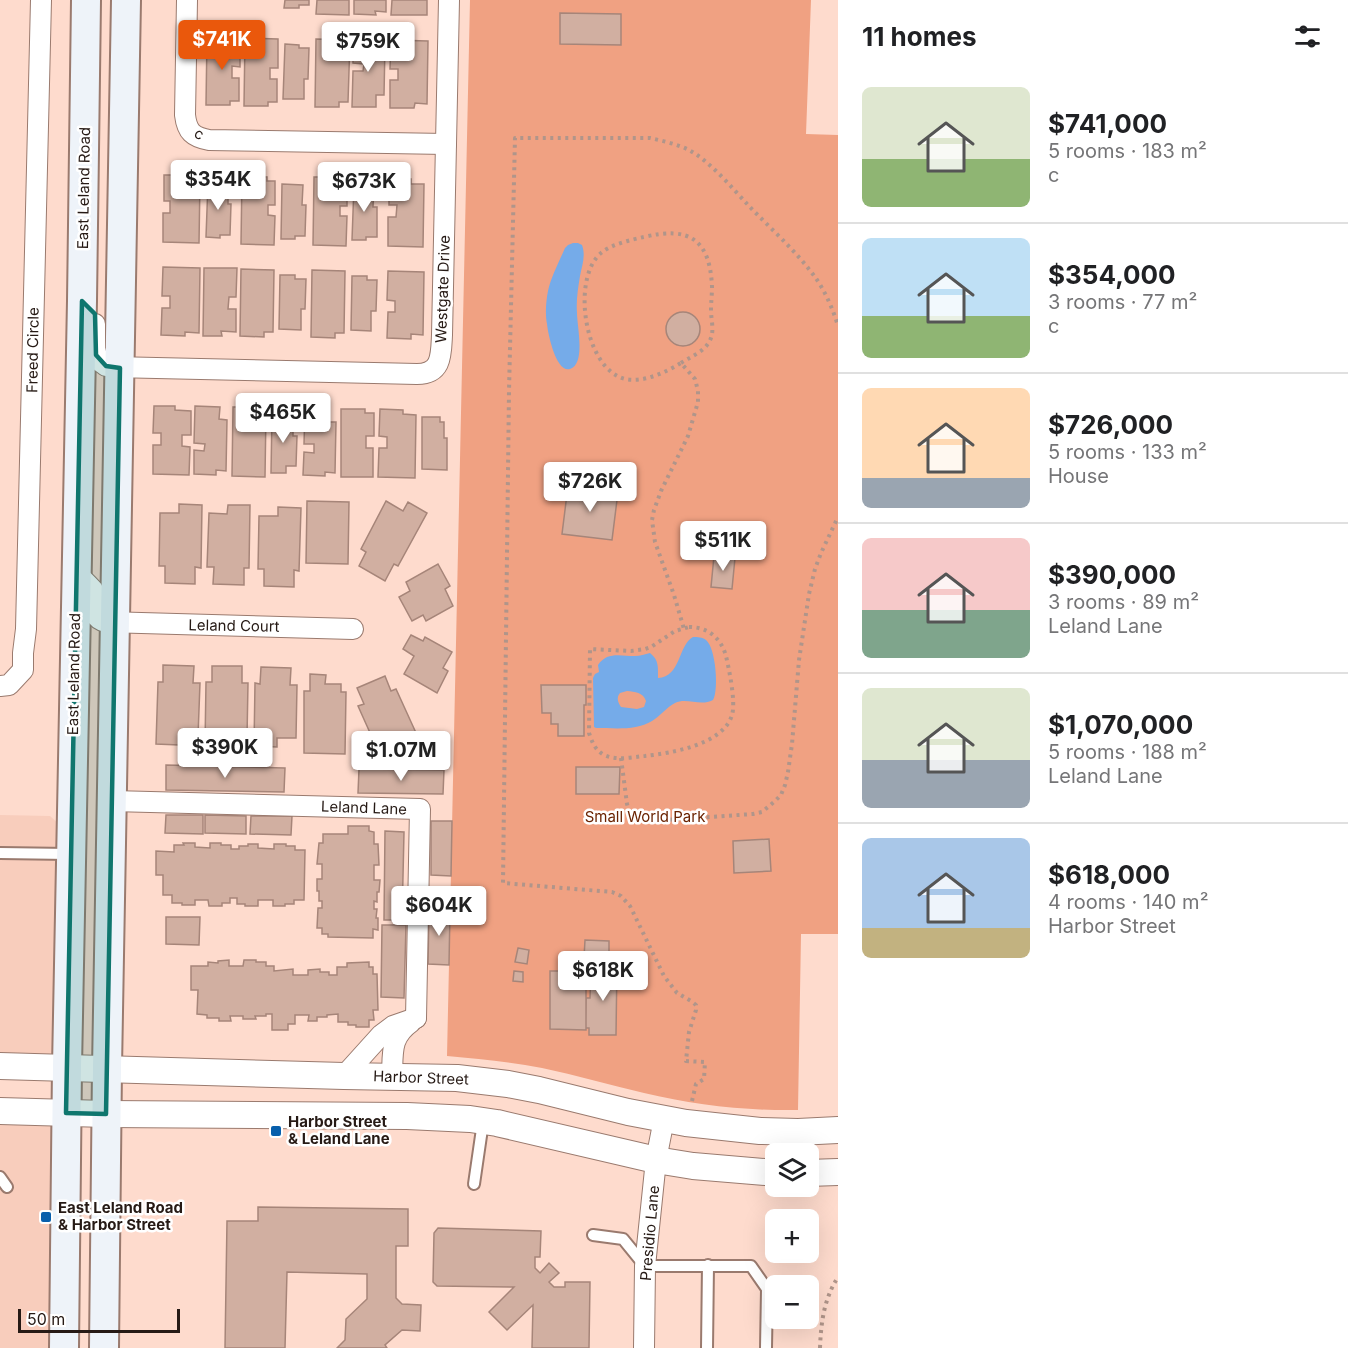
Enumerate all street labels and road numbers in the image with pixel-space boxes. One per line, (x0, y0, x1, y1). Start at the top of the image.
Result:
street label: c (191, 123, 207, 144)
street label: East Leland Road (73, 127, 94, 249)
street label: Westgate Drive (431, 235, 454, 343)
street label: Freed Circle (22, 307, 43, 393)
street label: East Leland Road (63, 613, 84, 735)
street label: Leland Court (188, 615, 280, 636)
street label: Leland Lane (321, 797, 407, 818)
street label: Harbor Street (373, 1066, 469, 1089)
street label: Presidio Lane (636, 1184, 663, 1282)

